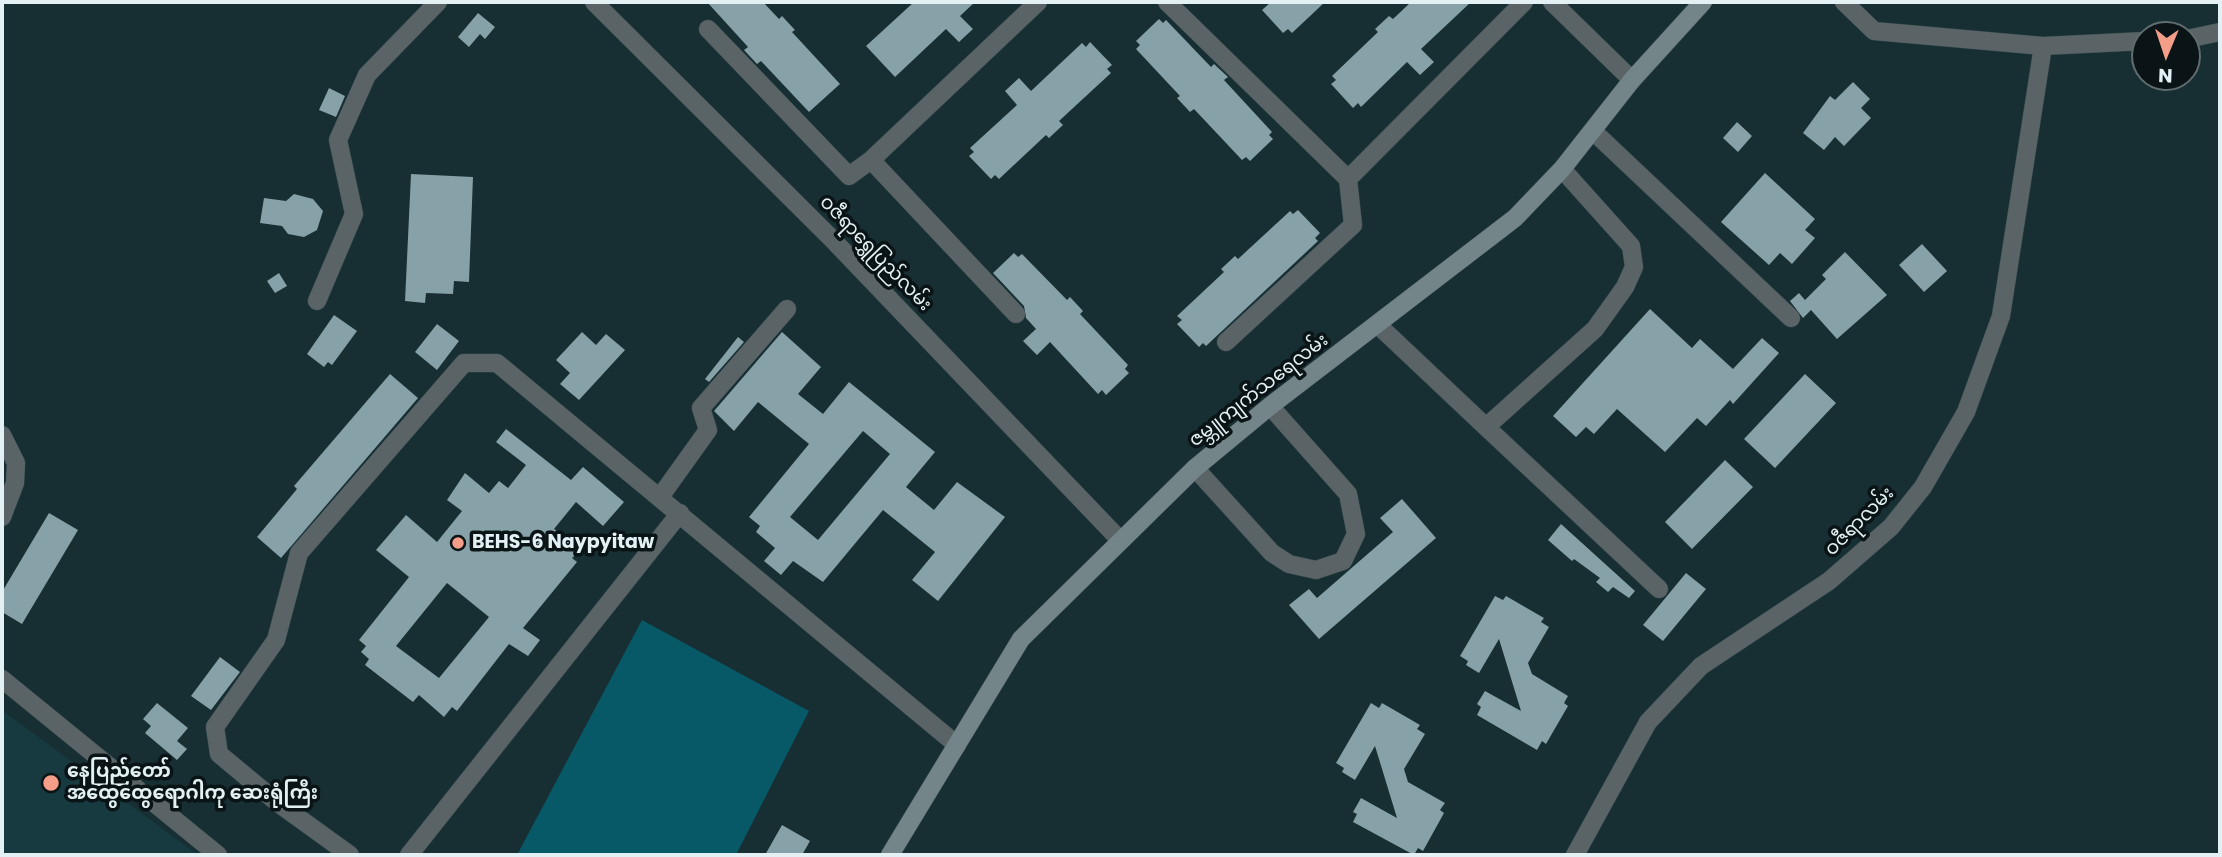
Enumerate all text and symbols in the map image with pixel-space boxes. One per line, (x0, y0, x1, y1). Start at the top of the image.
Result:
north arrow (2131, 21, 2201, 91)
text: N (2158, 62, 2173, 89)
street label: ဝဇီရာရွှေပြည်လမ်း (814, 192, 936, 316)
street label: ဇမ္ဘူကျက်သရေလမ်း (1185, 329, 1333, 453)
street label: ဝဇီရာလမ်း (1821, 483, 1899, 561)
place label: BEHS-6 Naypyitaw (472, 532, 654, 554)
marker: BEHS-6 Naypyitaw (450, 535, 466, 551)
place label: နေပြည်တော် အထွေထွေရောဂါကု ဆေးရုံကြီး (67, 761, 318, 805)
marker: နေပြည်တော် အထွေထွေရောဂါကု ဆေးရုံကြီး (41, 773, 61, 793)

